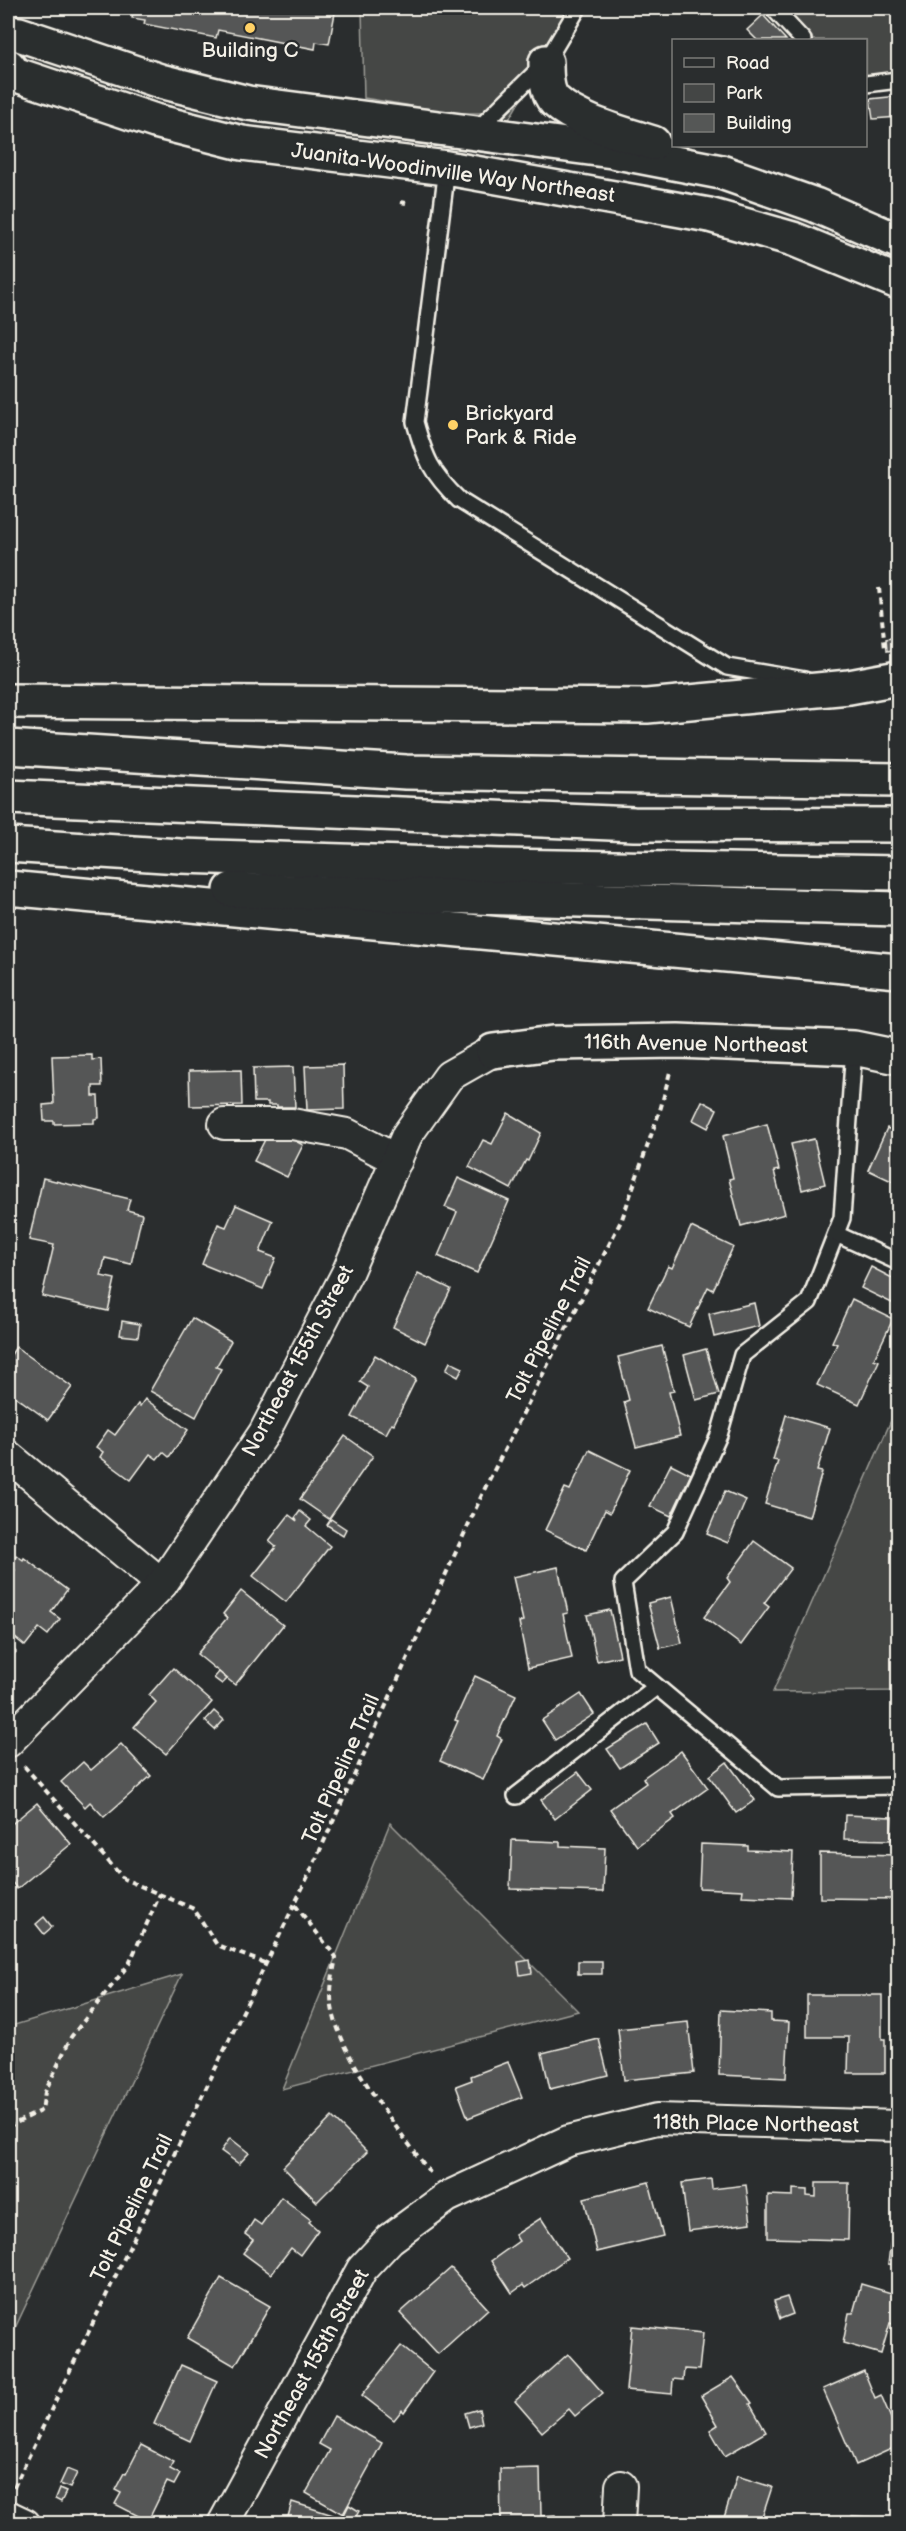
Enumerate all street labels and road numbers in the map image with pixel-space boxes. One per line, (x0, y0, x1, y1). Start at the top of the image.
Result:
street label: Juanita-Woodinville Way Northeast (290, 138, 617, 208)
street label: 116th Avenue Northeast (584, 1030, 809, 1058)
street label: Tolt Pipeline Trail (501, 1253, 597, 1407)
street label: Northeast 155th Street (237, 1260, 359, 1461)
street label: Tolt Pipeline Trail (297, 1690, 385, 1848)
street label: 118th Place Northeast (653, 2110, 860, 2138)
street label: Tolt Pipeline Trail (85, 2130, 179, 2286)
street label: Northeast 155th Street (249, 2264, 375, 2463)

